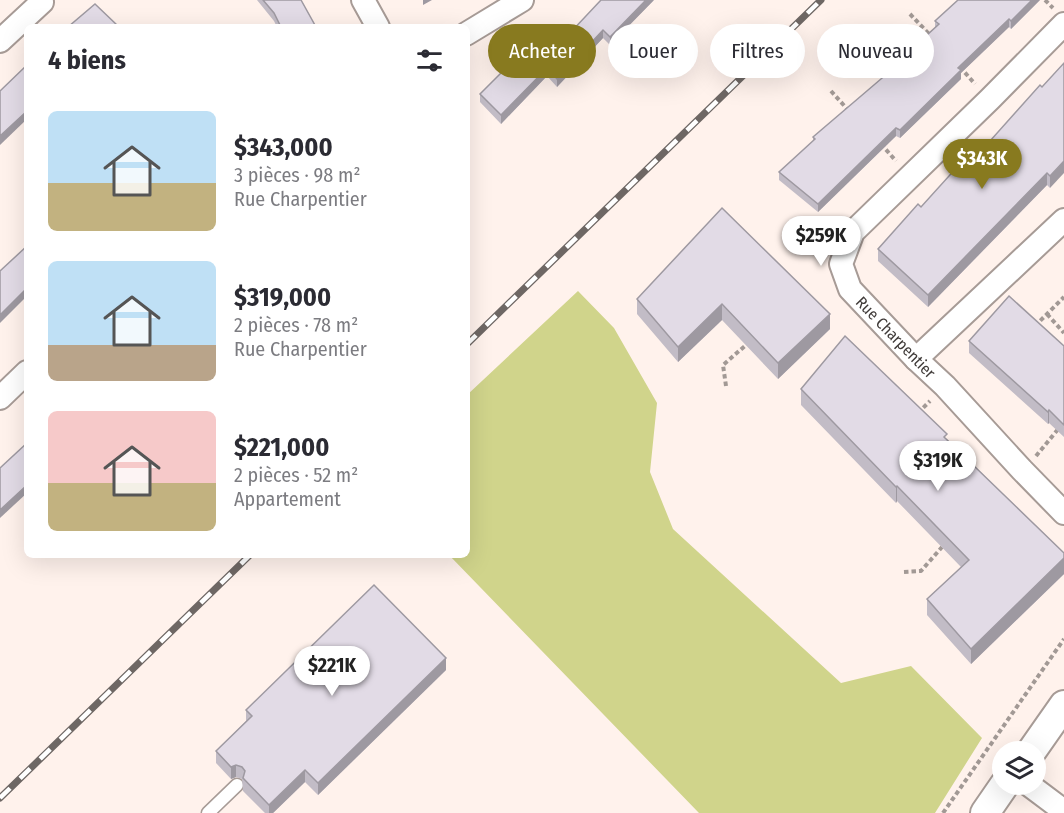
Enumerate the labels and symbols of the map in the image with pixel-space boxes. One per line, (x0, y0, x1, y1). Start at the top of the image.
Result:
pin: $343K (940, 139, 1024, 190)
pin: $259K (779, 216, 863, 267)
street label: Rue Charpentier (852, 293, 940, 382)
pin: $319K (896, 441, 980, 492)
pin: $221K (290, 646, 374, 697)

